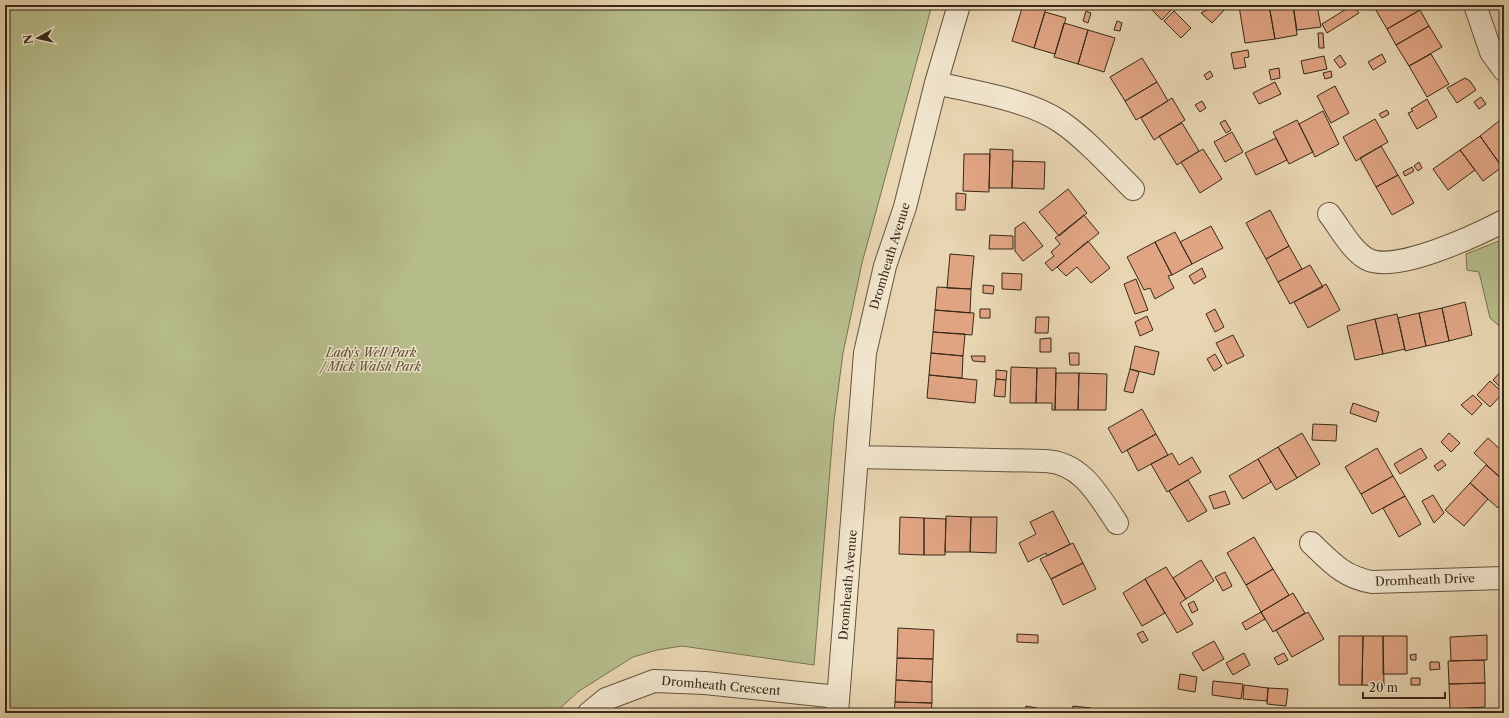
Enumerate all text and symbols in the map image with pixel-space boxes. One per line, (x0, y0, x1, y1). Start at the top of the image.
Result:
north arrow (18, 18, 58, 58)
text: N (20, 33, 36, 45)
street label: Dromheath Avenue (866, 200, 913, 311)
park label: Lady's Well Park / Mick Walsh Park (319, 345, 422, 374)
street label: Dromheath Avenue (835, 529, 860, 641)
street label: Dromheath Drive (1375, 570, 1475, 589)
street label: Dromheath Crescent (661, 673, 782, 698)
scale bar (1363, 674, 1445, 700)
text: 20 m (1369, 680, 1398, 695)

